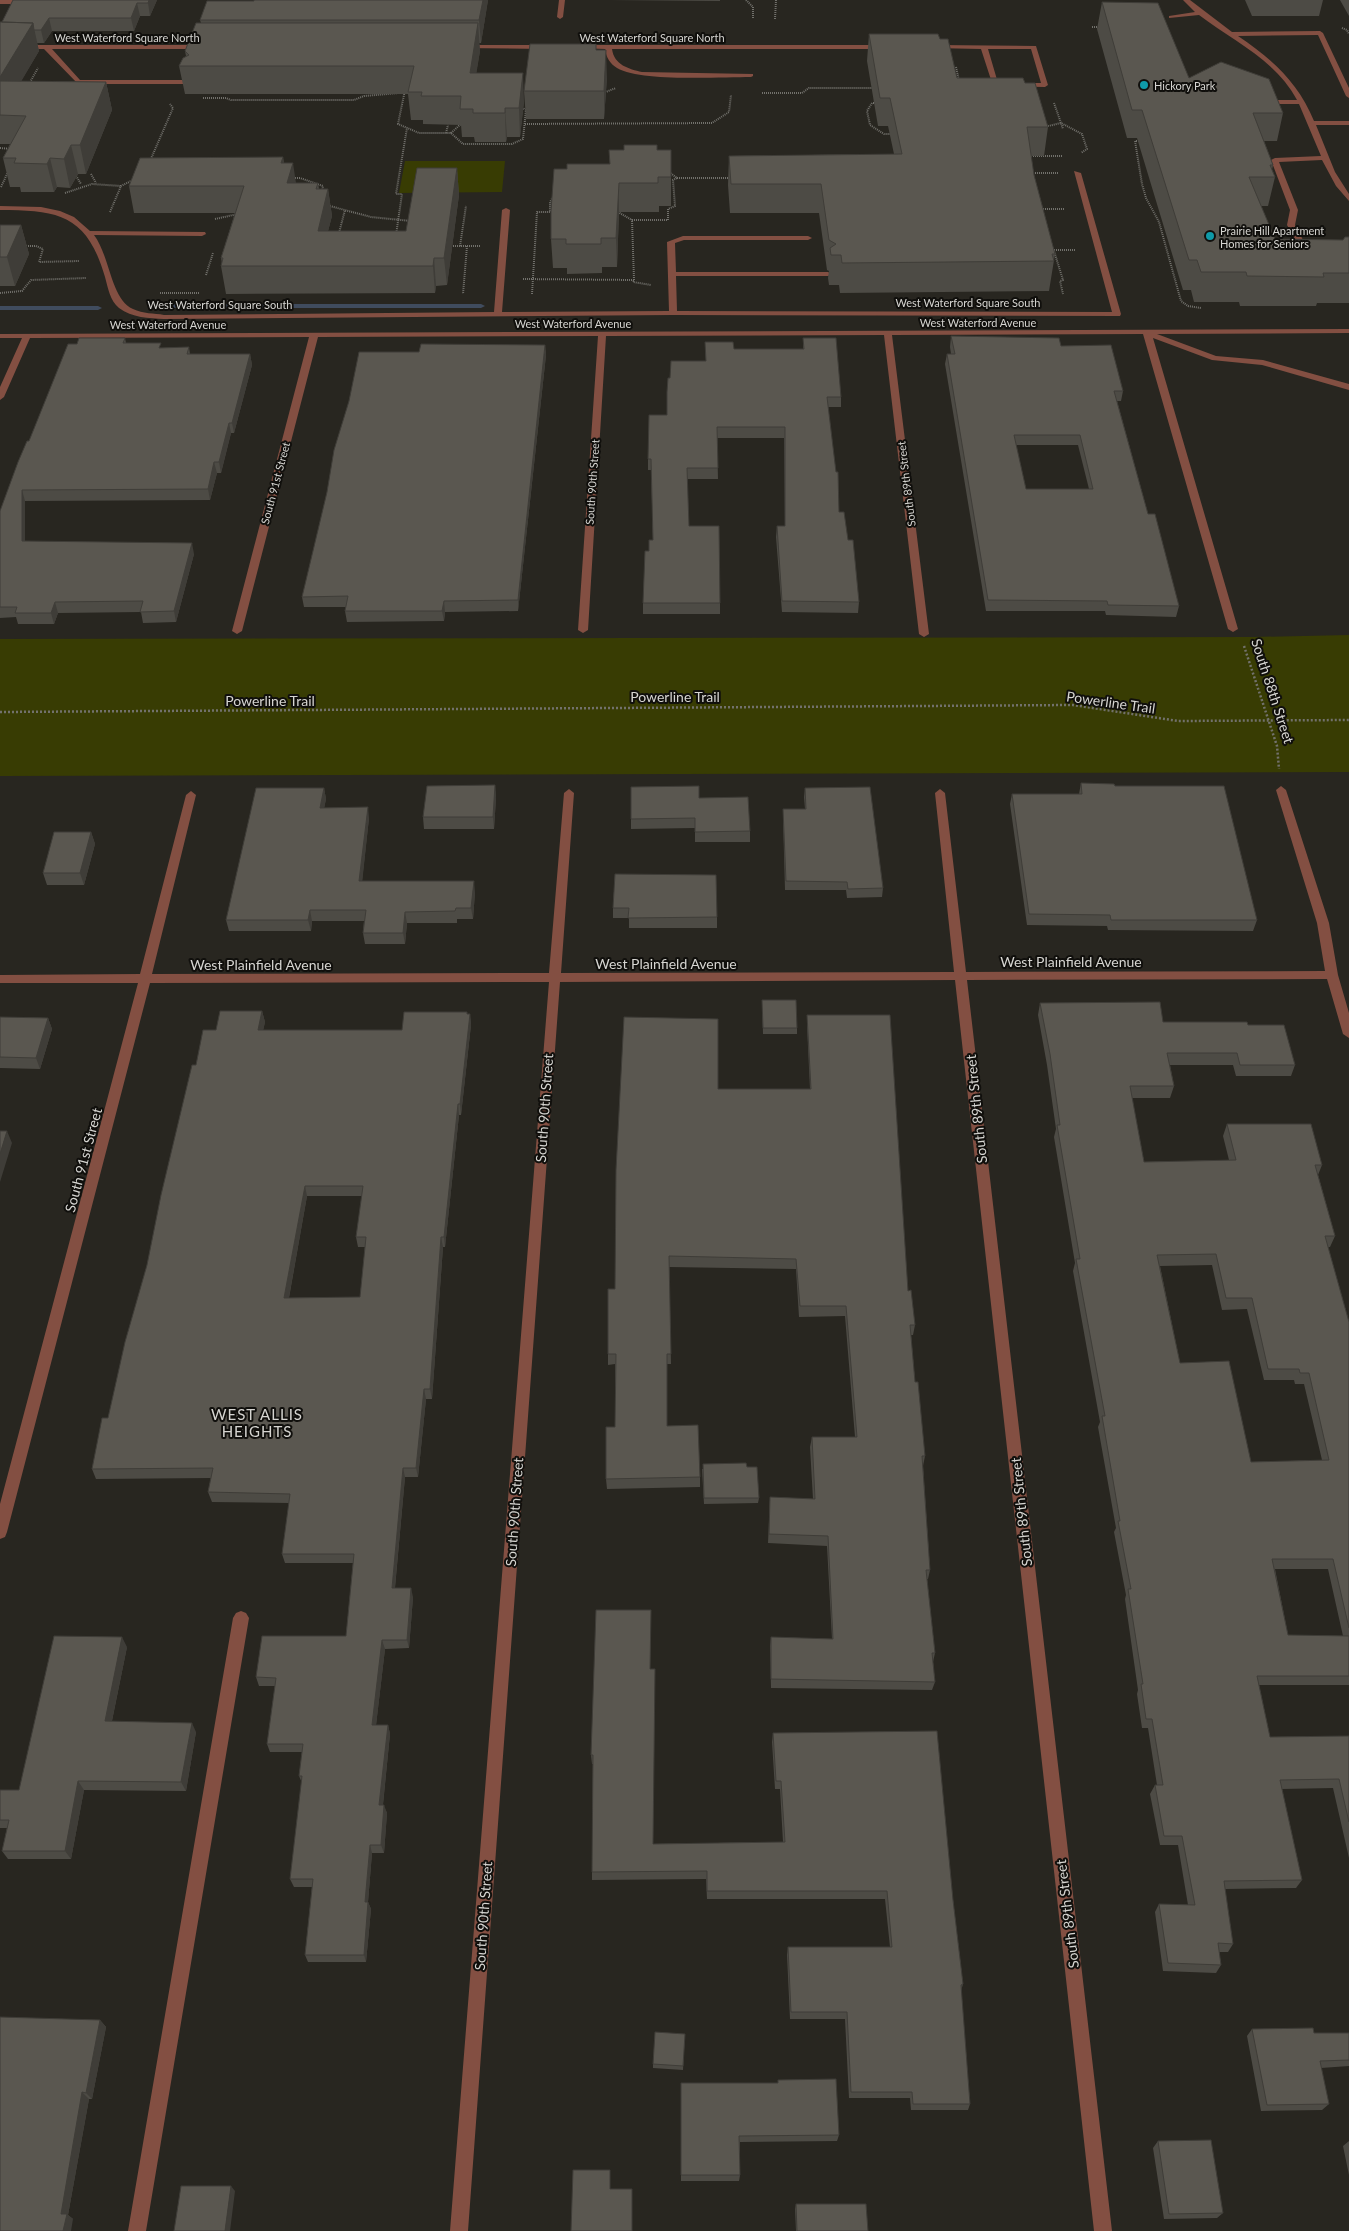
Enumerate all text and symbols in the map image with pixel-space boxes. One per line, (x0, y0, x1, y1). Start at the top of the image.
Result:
street label: West Waterford Square North (54, 31, 200, 44)
street label: West Waterford Square North (579, 31, 725, 44)
marker: Hickory Park (1138, 79, 1150, 91)
place label: Hickory Park (1154, 79, 1216, 92)
place label: Prairie Hill Apartment Homes for Seniors (1220, 224, 1324, 250)
marker: Prairie Hill Apartment Homes for Seniors (1204, 230, 1216, 242)
street label: West Waterford Square South (895, 296, 1041, 309)
street label: West Waterford Square South (147, 298, 293, 311)
street label: West Waterford Avenue (920, 316, 1036, 329)
street label: West Waterford Avenue (515, 317, 631, 330)
street label: West Waterford Avenue (110, 318, 226, 331)
street label: South 90th Street (583, 439, 601, 525)
street label: South 91st Street (258, 440, 292, 525)
street label: South 89th Street (894, 441, 918, 527)
street label: South 88th Street (1248, 636, 1298, 746)
street label: Powerline Trail (1065, 687, 1157, 717)
street label: Powerline Trail (630, 688, 720, 705)
street label: Powerline Trail (225, 692, 315, 709)
street label: West Plainfield Avenue (1000, 953, 1142, 970)
street label: West Plainfield Avenue (595, 955, 737, 972)
street label: West Plainfield Avenue (190, 956, 332, 973)
street label: South 90th Street (532, 1053, 556, 1163)
street label: South 89th Street (962, 1054, 990, 1164)
street label: South 91st Street (61, 1106, 105, 1214)
district label: WEST ALLIS HEIGHTS (211, 1405, 303, 1440)
street label: South 90th Street (502, 1457, 526, 1567)
street label: South 89th Street (1007, 1457, 1035, 1567)
street label: South 89th Street (1052, 1859, 1082, 1969)
street label: South 90th Street (471, 1861, 495, 1971)

